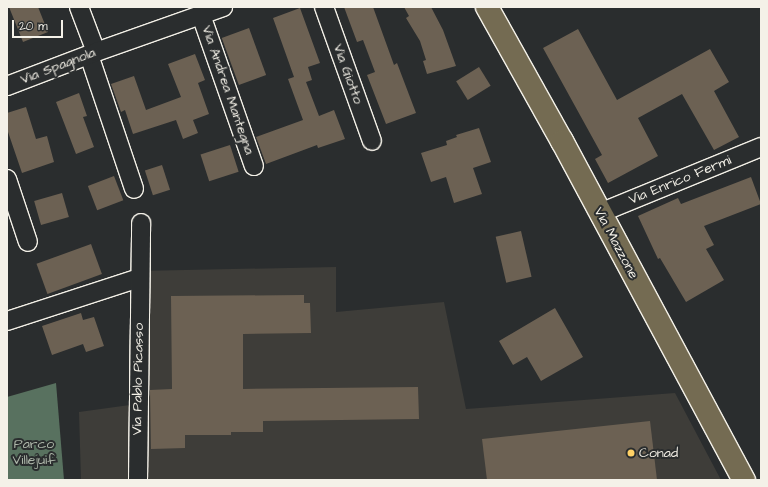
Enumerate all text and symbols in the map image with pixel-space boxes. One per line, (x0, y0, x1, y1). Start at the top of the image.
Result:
scale bar (14, 12, 65, 38)
text: 20 m (19, 18, 48, 35)
street label: Via Andrea Mantegna (198, 23, 258, 157)
street label: Via Giotto (329, 42, 367, 106)
street label: Via Spagnola (18, 44, 98, 88)
street label: Via Enrico Fermi (626, 152, 734, 208)
street label: Via Mazzone (590, 204, 642, 282)
street label: Via Pablo Picasso (129, 323, 147, 435)
park label: Parco Villejuif (13, 436, 55, 468)
place label: Conad (639, 445, 678, 461)
marker: Conad (626, 448, 636, 458)

